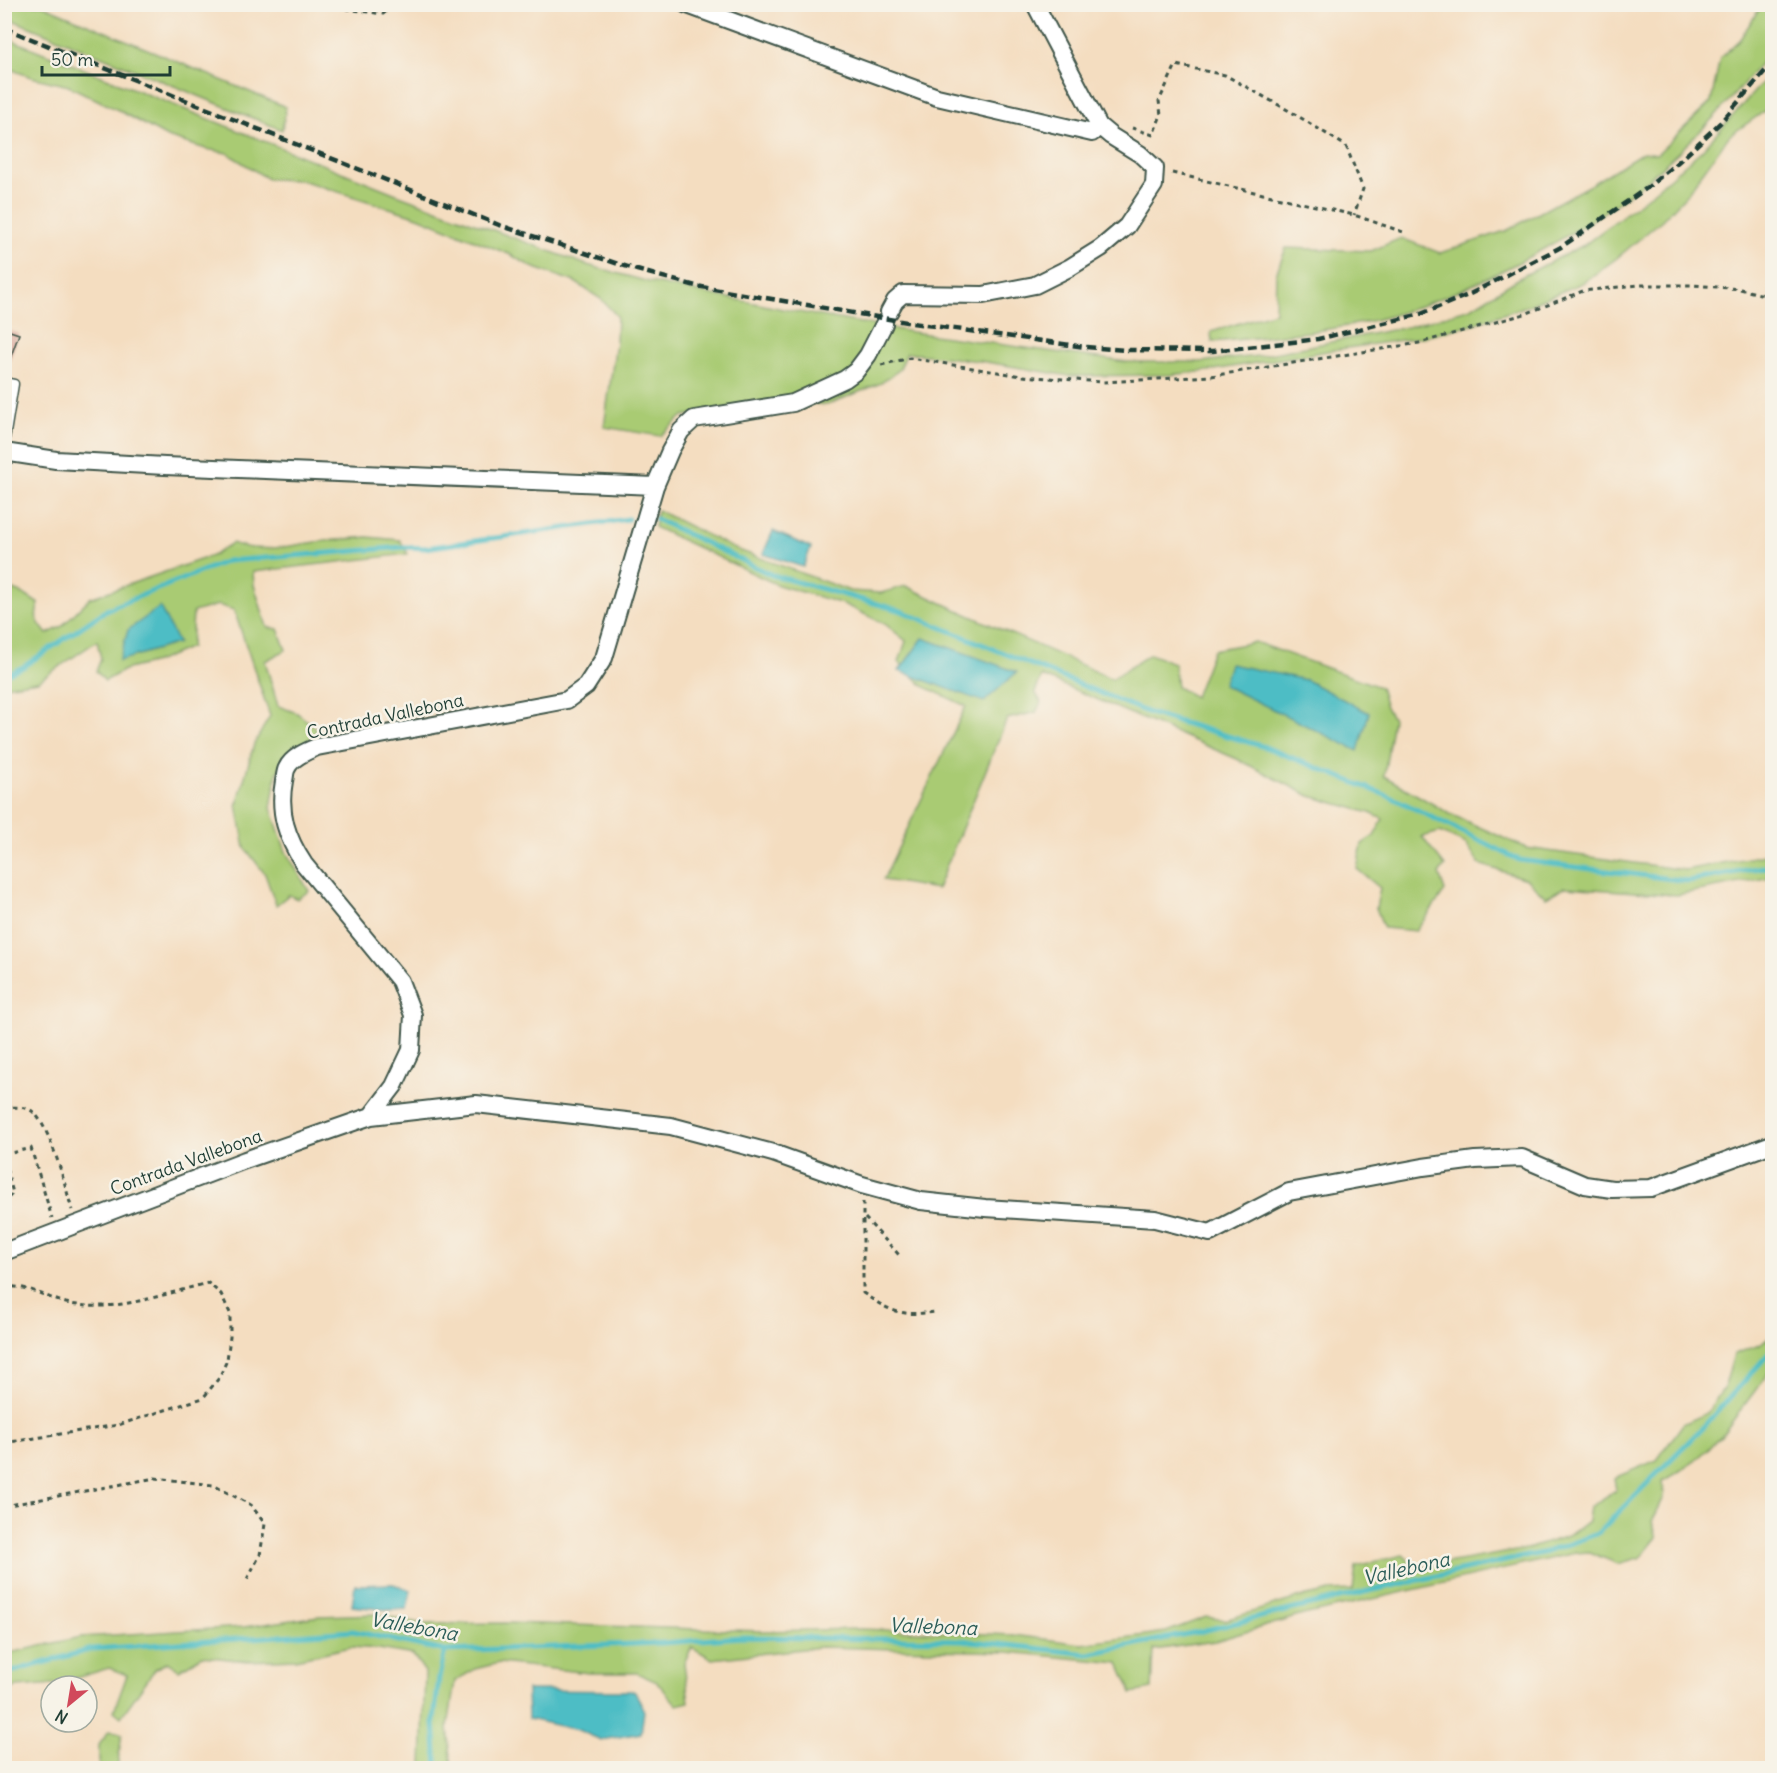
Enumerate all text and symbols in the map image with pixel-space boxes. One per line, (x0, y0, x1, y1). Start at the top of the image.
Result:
scale bar (42, 39, 170, 77)
text: 50 m (51, 48, 93, 71)
street label: Contrada Vallebona (304, 688, 466, 744)
street label: Contrada Vallebona (107, 1124, 265, 1200)
water label: Vallebona (1360, 1546, 1453, 1590)
water label: Vallebona (368, 1606, 461, 1646)
water label: Vallebona (889, 1612, 979, 1640)
north arrow (39, 1674, 99, 1734)
text: N (52, 1706, 71, 1728)

